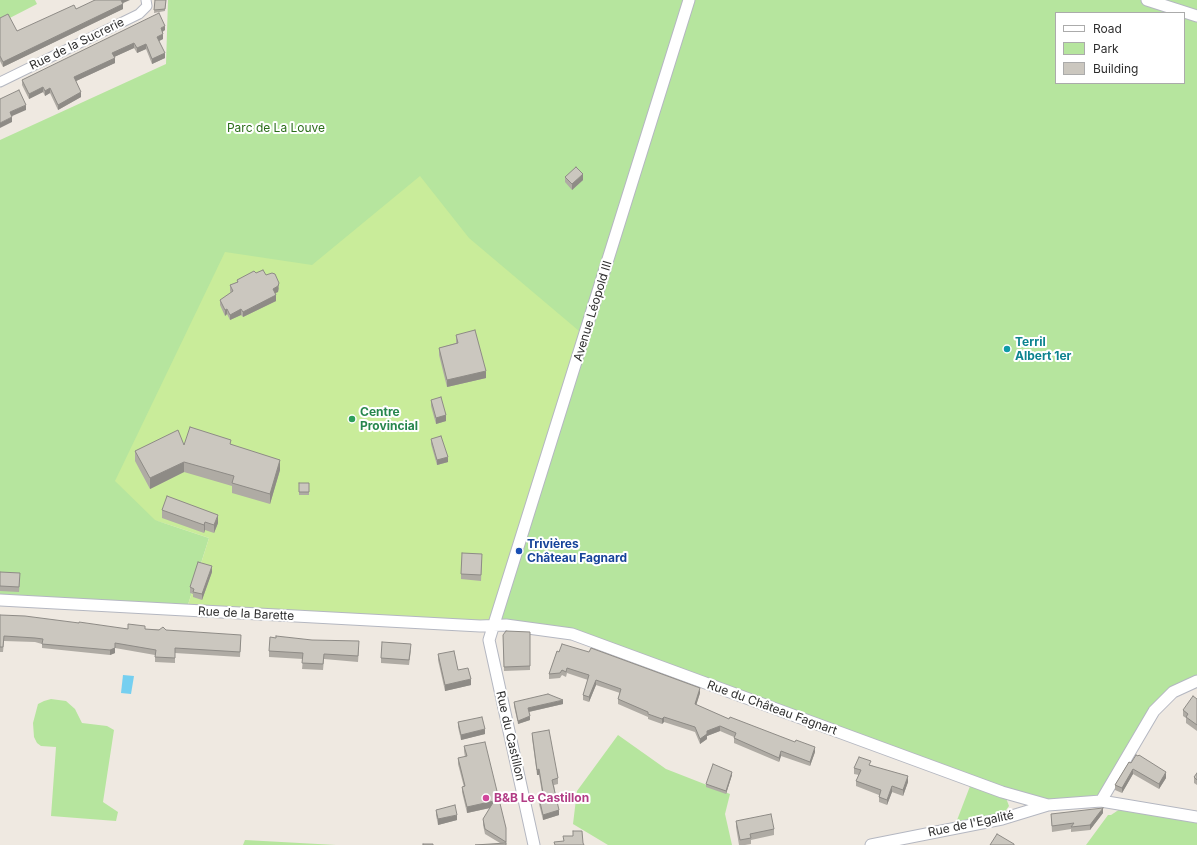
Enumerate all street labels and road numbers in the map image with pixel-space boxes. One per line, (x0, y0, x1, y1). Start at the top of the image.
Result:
street label: Rue de la Sucrerie (27, 15, 127, 73)
street label: Avenue Léopold III (571, 259, 615, 363)
street label: Rue de la Barette (198, 604, 294, 624)
street label: Rue du Château Fagnart (705, 678, 839, 738)
street label: Rue du Castillon (493, 690, 527, 782)
street label: Rue de l'Egalité (927, 808, 1015, 840)

